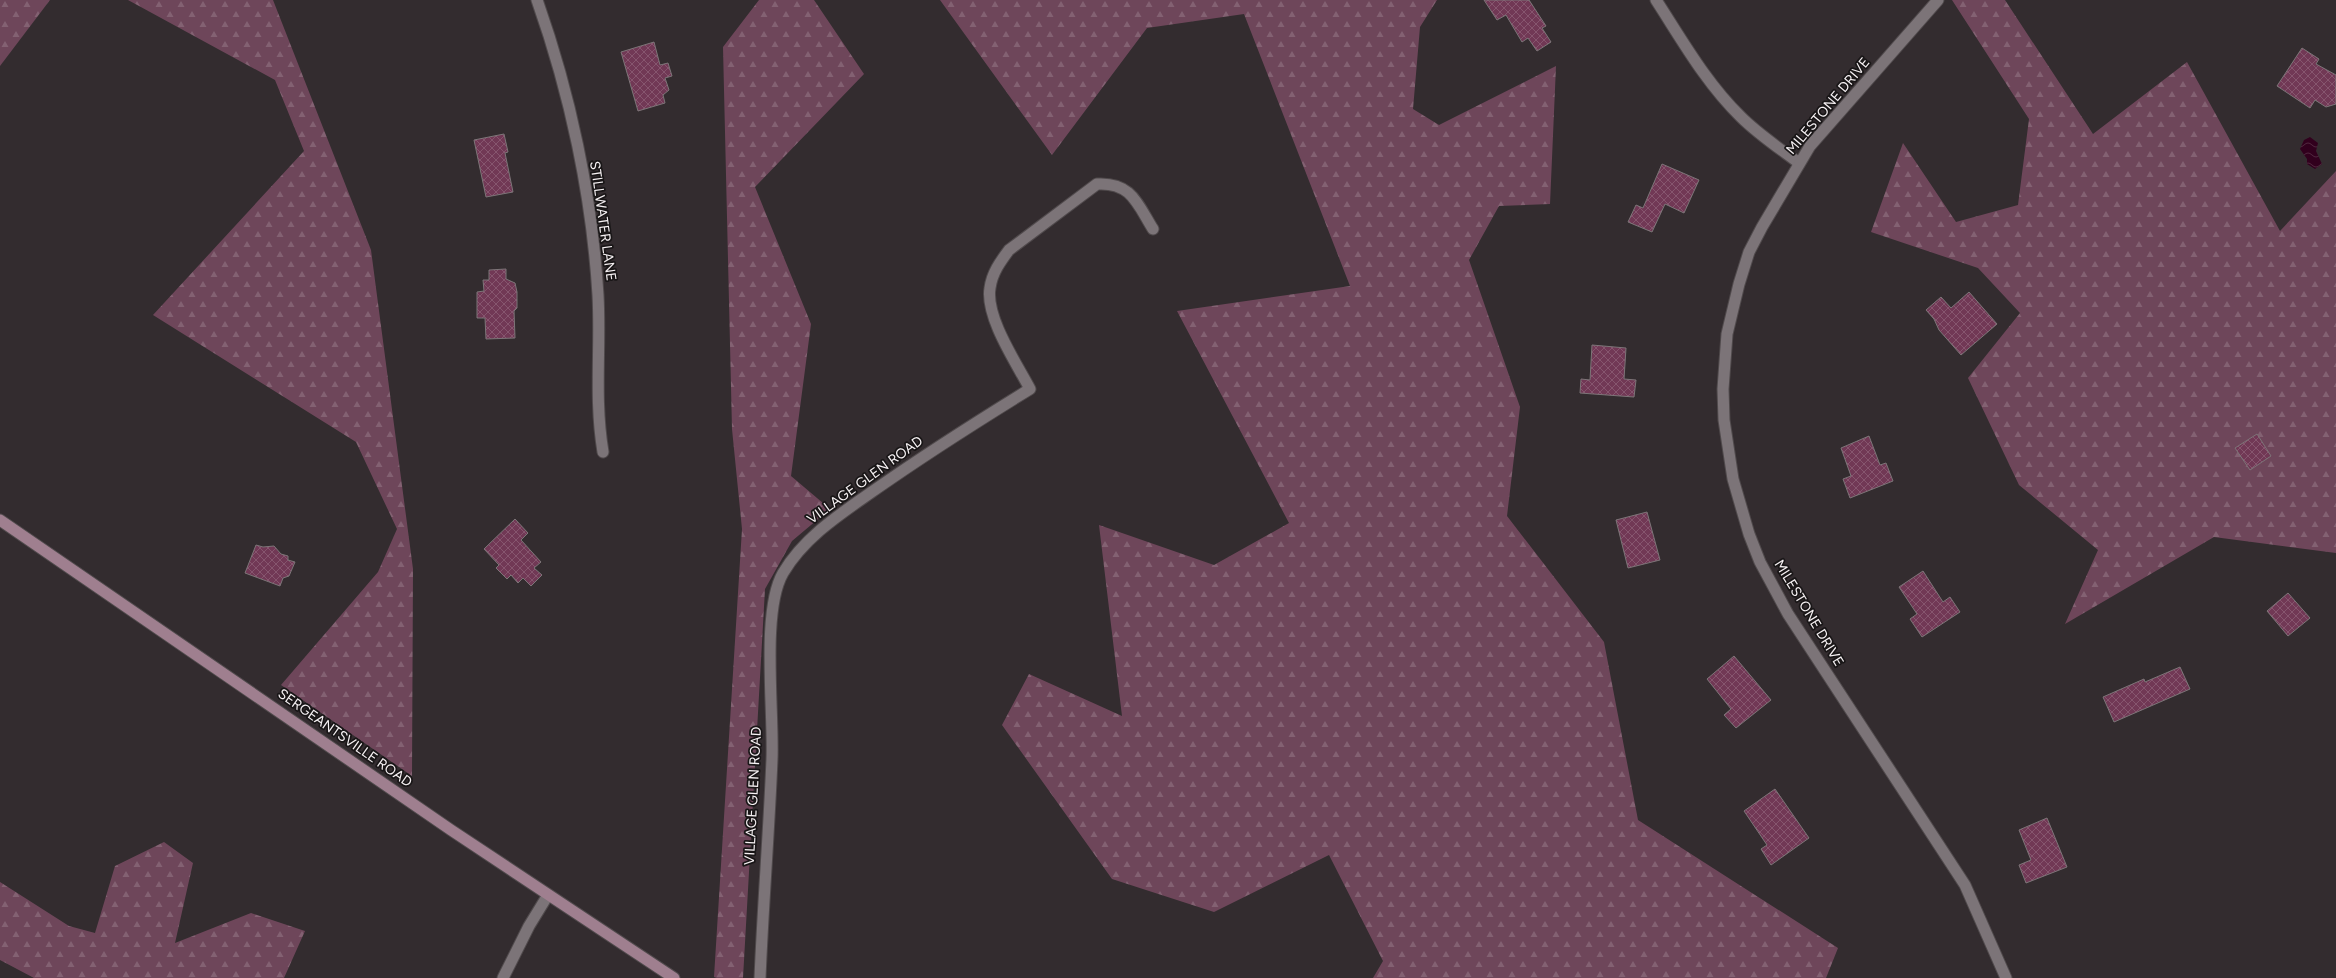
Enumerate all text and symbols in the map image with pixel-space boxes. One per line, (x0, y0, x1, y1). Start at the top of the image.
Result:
street label: MILESTONE DRIVE (1783, 54, 1873, 158)
street label: STILLWATER LANE (586, 160, 620, 282)
street label: VILLAGE GLEN ROAD (804, 432, 926, 528)
street label: MILESTONE DRIVE (1771, 557, 1847, 669)
street label: SERGEANTSVILLE ROAD (275, 685, 415, 791)
street label: VILLAGE GLEN ROAD (741, 726, 765, 866)

